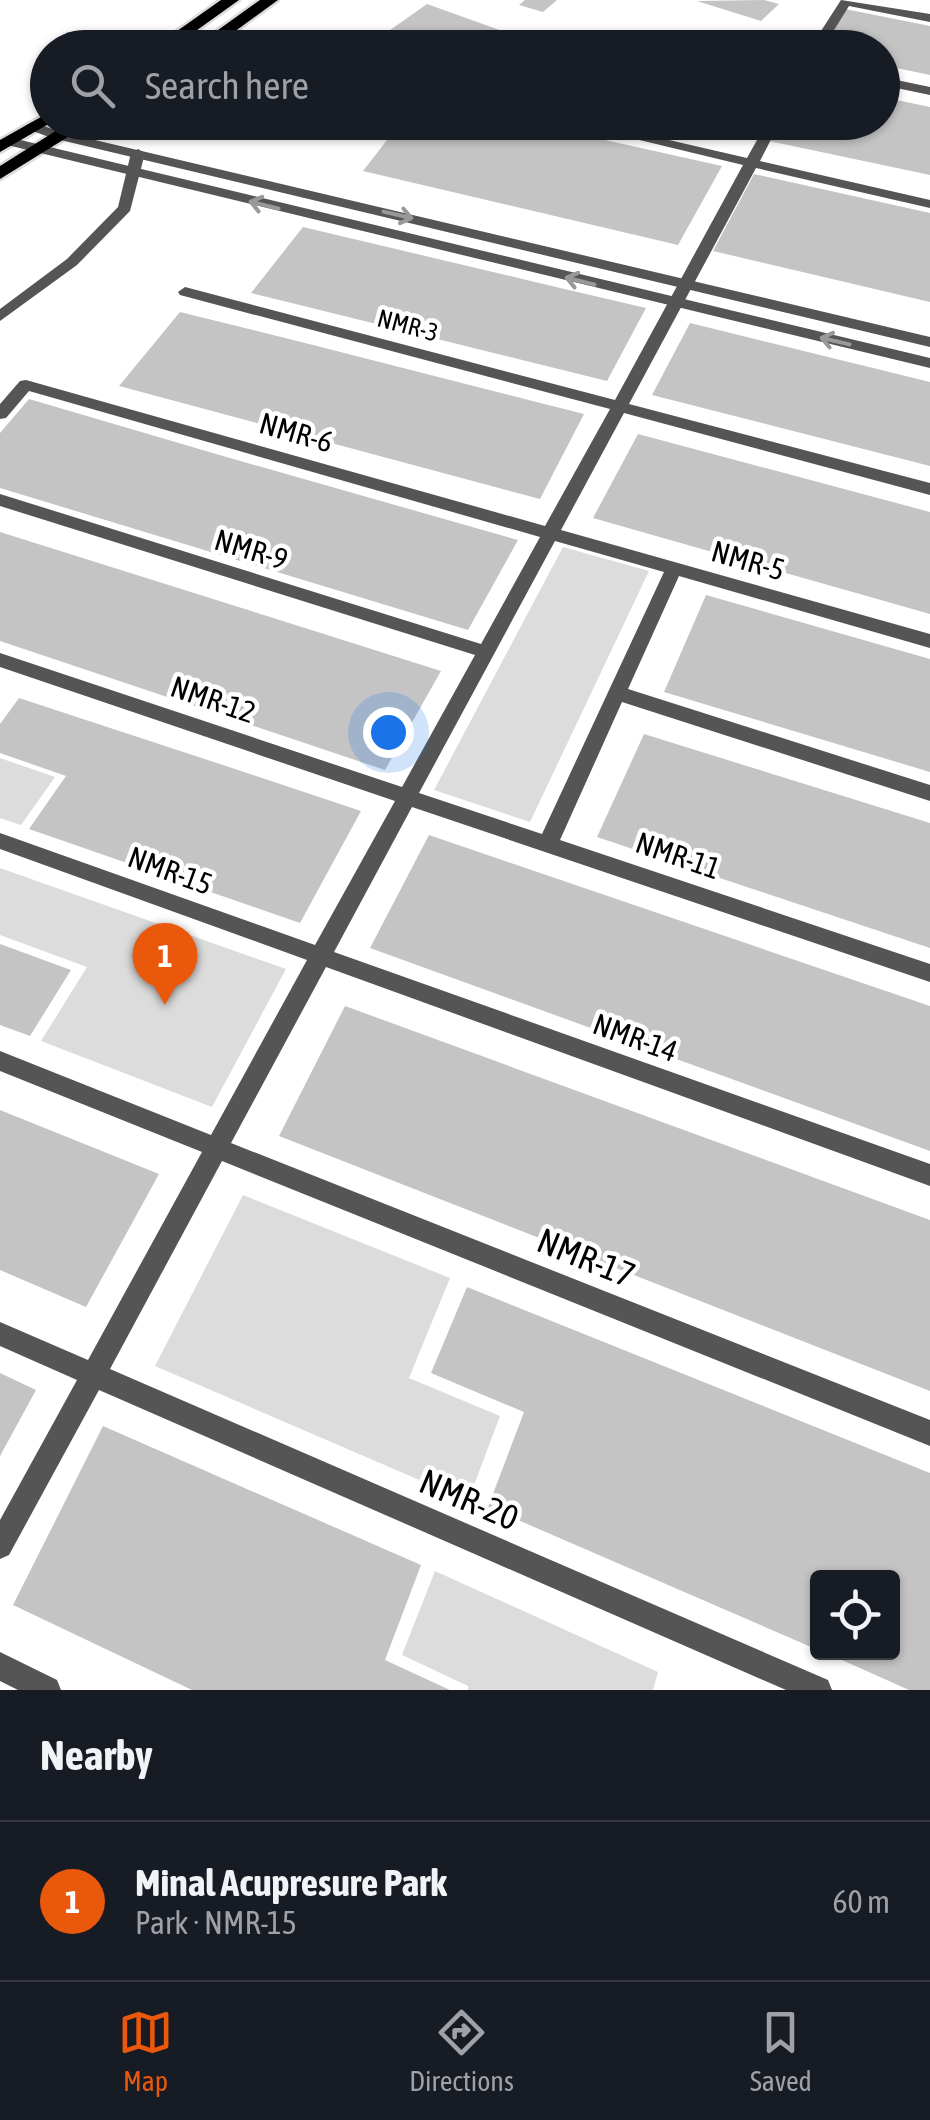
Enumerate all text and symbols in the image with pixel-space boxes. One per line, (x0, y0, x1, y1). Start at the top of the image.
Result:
search box (30, 30, 900, 140)
icon: search (65, 58, 120, 113)
text: Search here (145, 64, 309, 107)
one-way arrow (249, 195, 281, 213)
one-way arrow (381, 207, 413, 225)
one-way arrow (565, 271, 597, 289)
street label: NMR-3 (374, 303, 442, 347)
one-way arrow (820, 331, 852, 349)
street label: NMR-6 (256, 405, 337, 459)
street label: NMR-9 (211, 522, 292, 576)
street label: NMR-5 (708, 533, 789, 587)
street label: NMR-12 (167, 669, 260, 729)
your location (363, 707, 414, 758)
street label: NMR-11 (632, 825, 725, 885)
street label: NMR-15 (124, 839, 217, 901)
pin: 1 (132, 922, 198, 1005)
street label: NMR-14 (589, 1006, 682, 1068)
street label: NMR-17 (532, 1220, 641, 1295)
street label: NMR-20 (414, 1460, 525, 1538)
map controls (810, 1570, 900, 1660)
button: locate (810, 1570, 900, 1660)
text: Nearby (40, 1731, 153, 1779)
text: Minal Acupresure Park (135, 1861, 447, 1904)
text: 1 (65, 1883, 80, 1920)
text: 60 m (832, 1883, 890, 1920)
text: Park · NMR-15 (135, 1904, 297, 1941)
tab: Map (118, 2005, 173, 2097)
tab: Directions (409, 2005, 514, 2097)
tab: Saved (750, 2005, 812, 2097)

